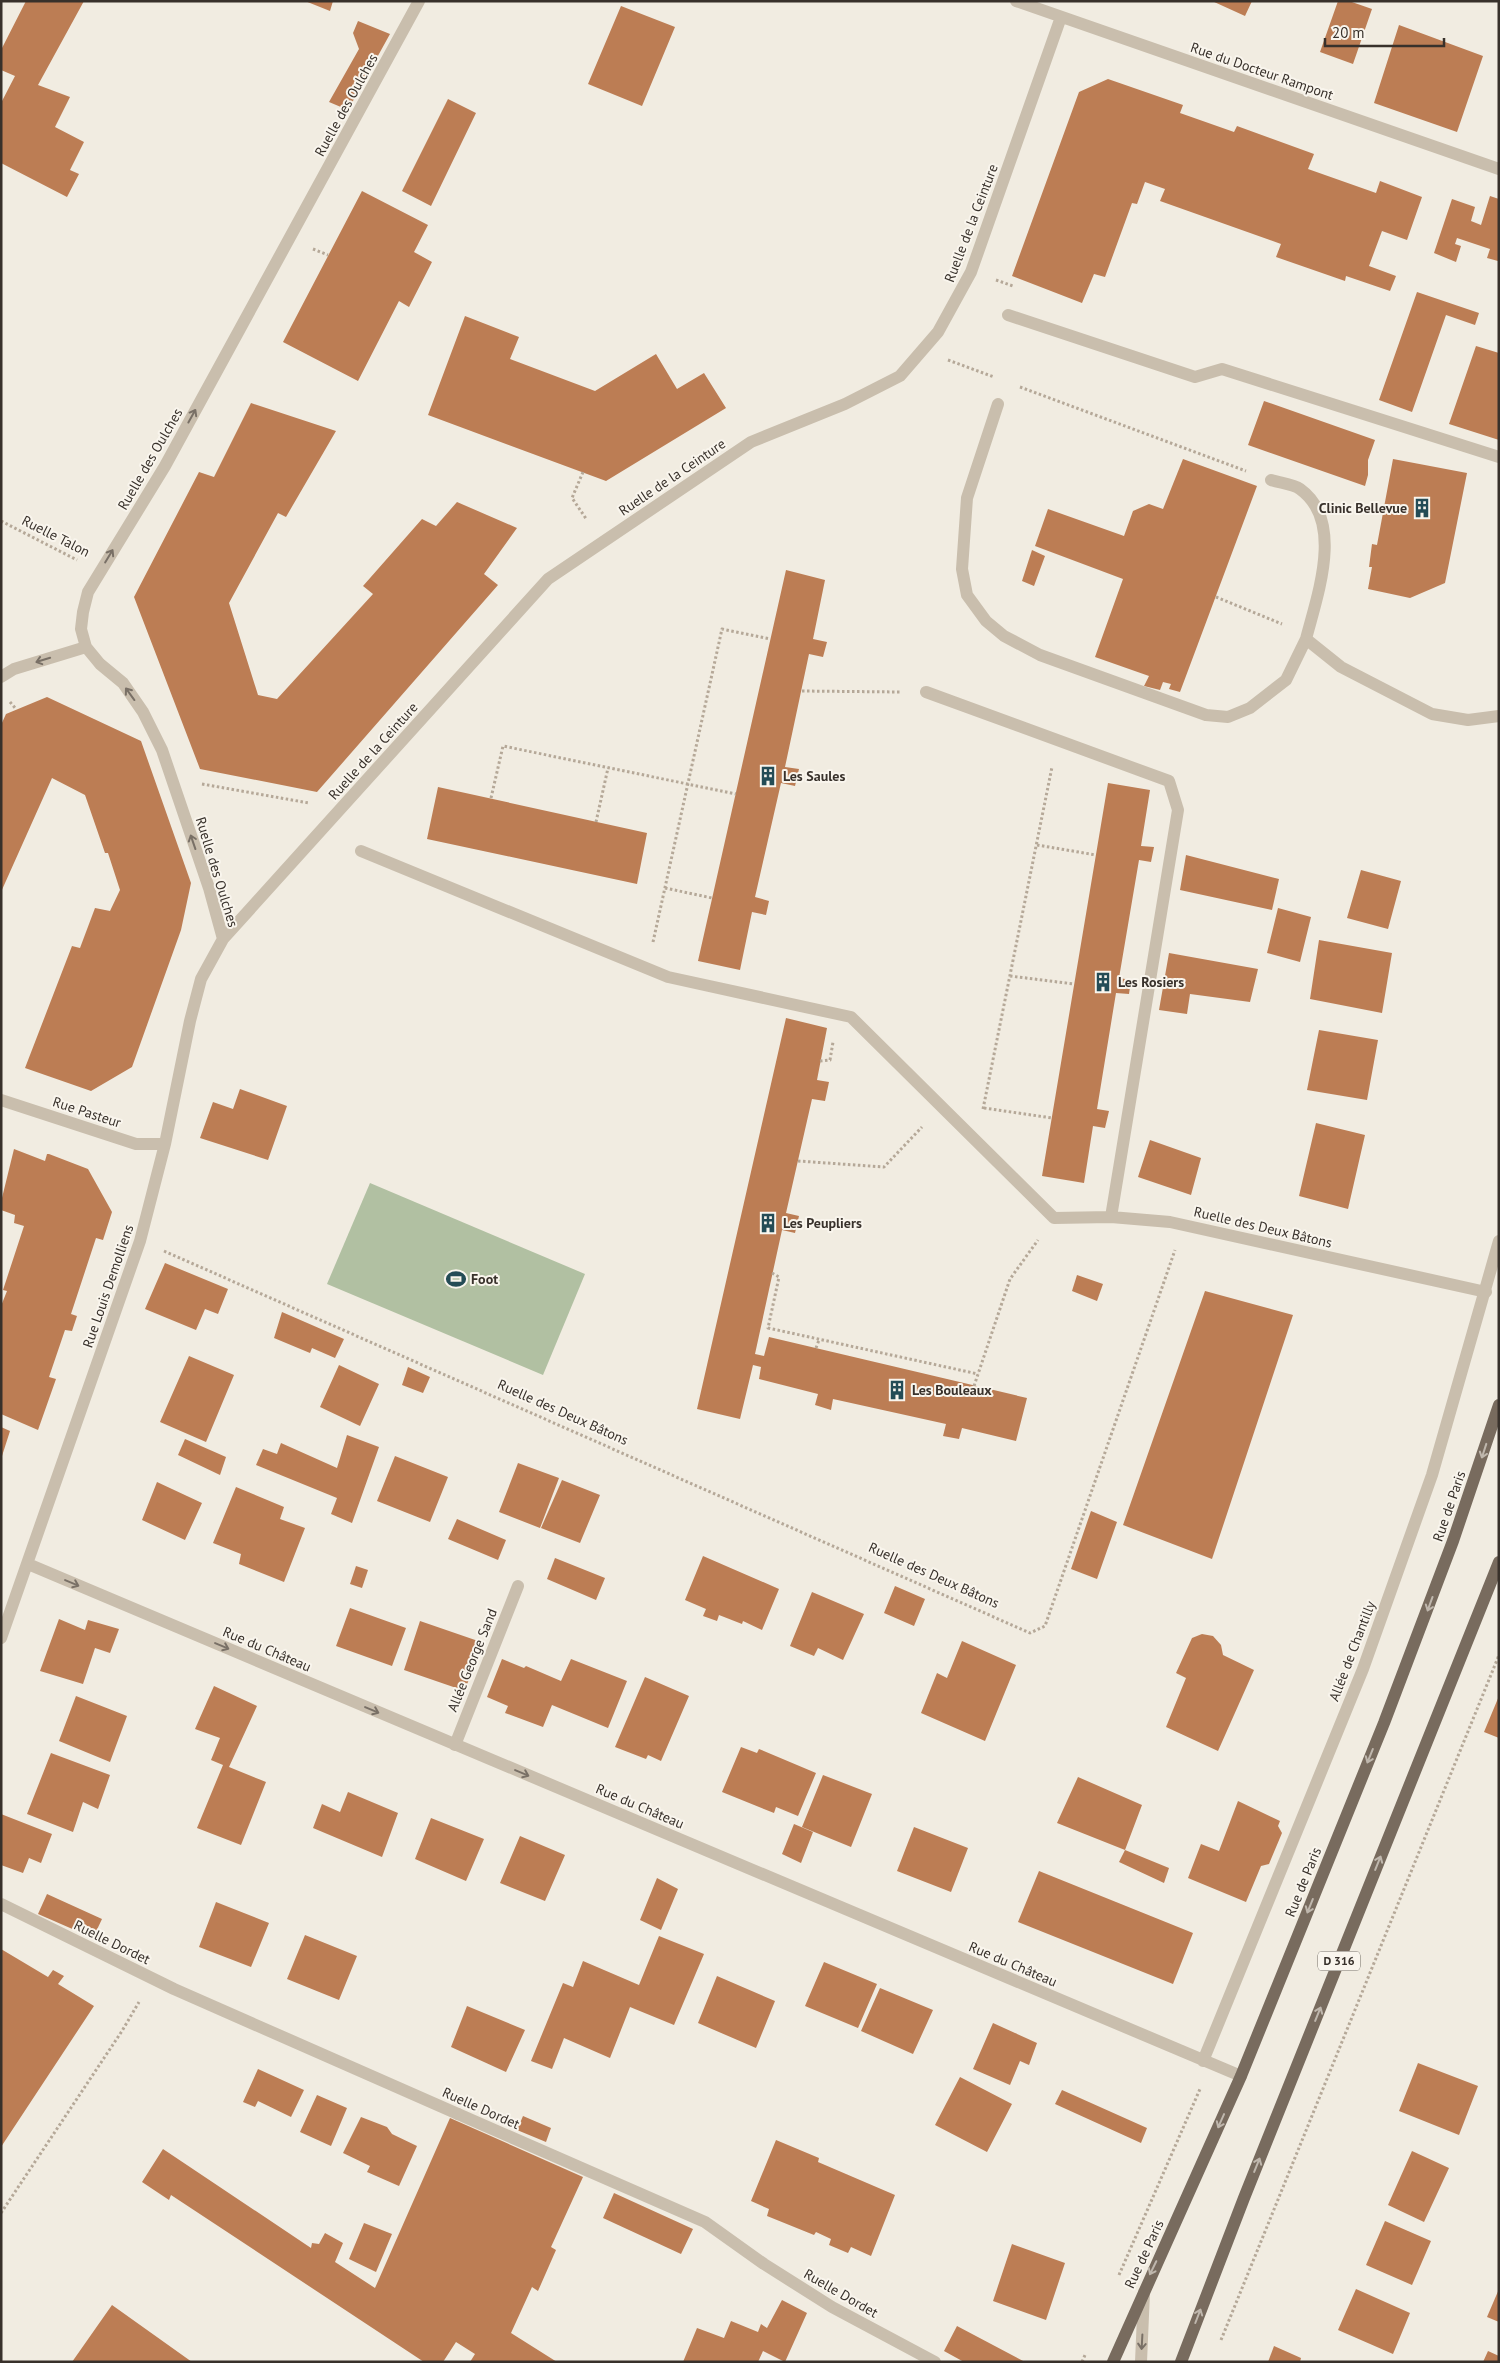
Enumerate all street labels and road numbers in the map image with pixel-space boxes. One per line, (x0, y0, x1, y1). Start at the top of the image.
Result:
street label: Rue du Docteur Rampont (1188, 38, 1336, 104)
street label: Ruelle des Oulches (310, 51, 382, 159)
street label: Ruelle de la Ceinture (940, 161, 1002, 285)
street label: Ruelle des Oulches (114, 405, 186, 513)
street label: Ruelle de la Ceinture (615, 435, 729, 519)
street label: Ruelle Talon (19, 511, 93, 561)
street label: Ruelle de la Ceinture (324, 698, 422, 804)
street label: Ruelle des Oulches (192, 815, 242, 929)
street label: Rue Pasteur (51, 1093, 124, 1132)
street label: Ruelle des Deux Bâtons (1192, 1202, 1334, 1252)
street label: Rue Louis Demolliens (78, 1222, 138, 1350)
street label: Ruelle des Deux Bâtons (495, 1375, 631, 1449)
street label: Rue de Paris (1429, 1468, 1470, 1544)
street label: Ruelle des Deux Bâtons (866, 1538, 1002, 1612)
street label: Allée de Chantilly (1325, 1598, 1380, 1704)
street label: Allée George Sand (443, 1606, 501, 1714)
street label: Rue du Château (220, 1622, 314, 1676)
street label: Rue du Château (593, 1779, 687, 1833)
street label: Rue de Paris (1281, 1844, 1325, 1920)
street label: Ruelle Dordet (71, 1916, 153, 1968)
street label: Rue du Château (966, 1937, 1060, 1991)
road number: D 316 (1318, 1952, 1360, 1970)
street label: Ruelle Dordet (440, 2083, 523, 2133)
street label: Rue de Paris (1120, 2217, 1168, 2291)
street label: Ruelle Dordet (801, 2265, 882, 2322)

